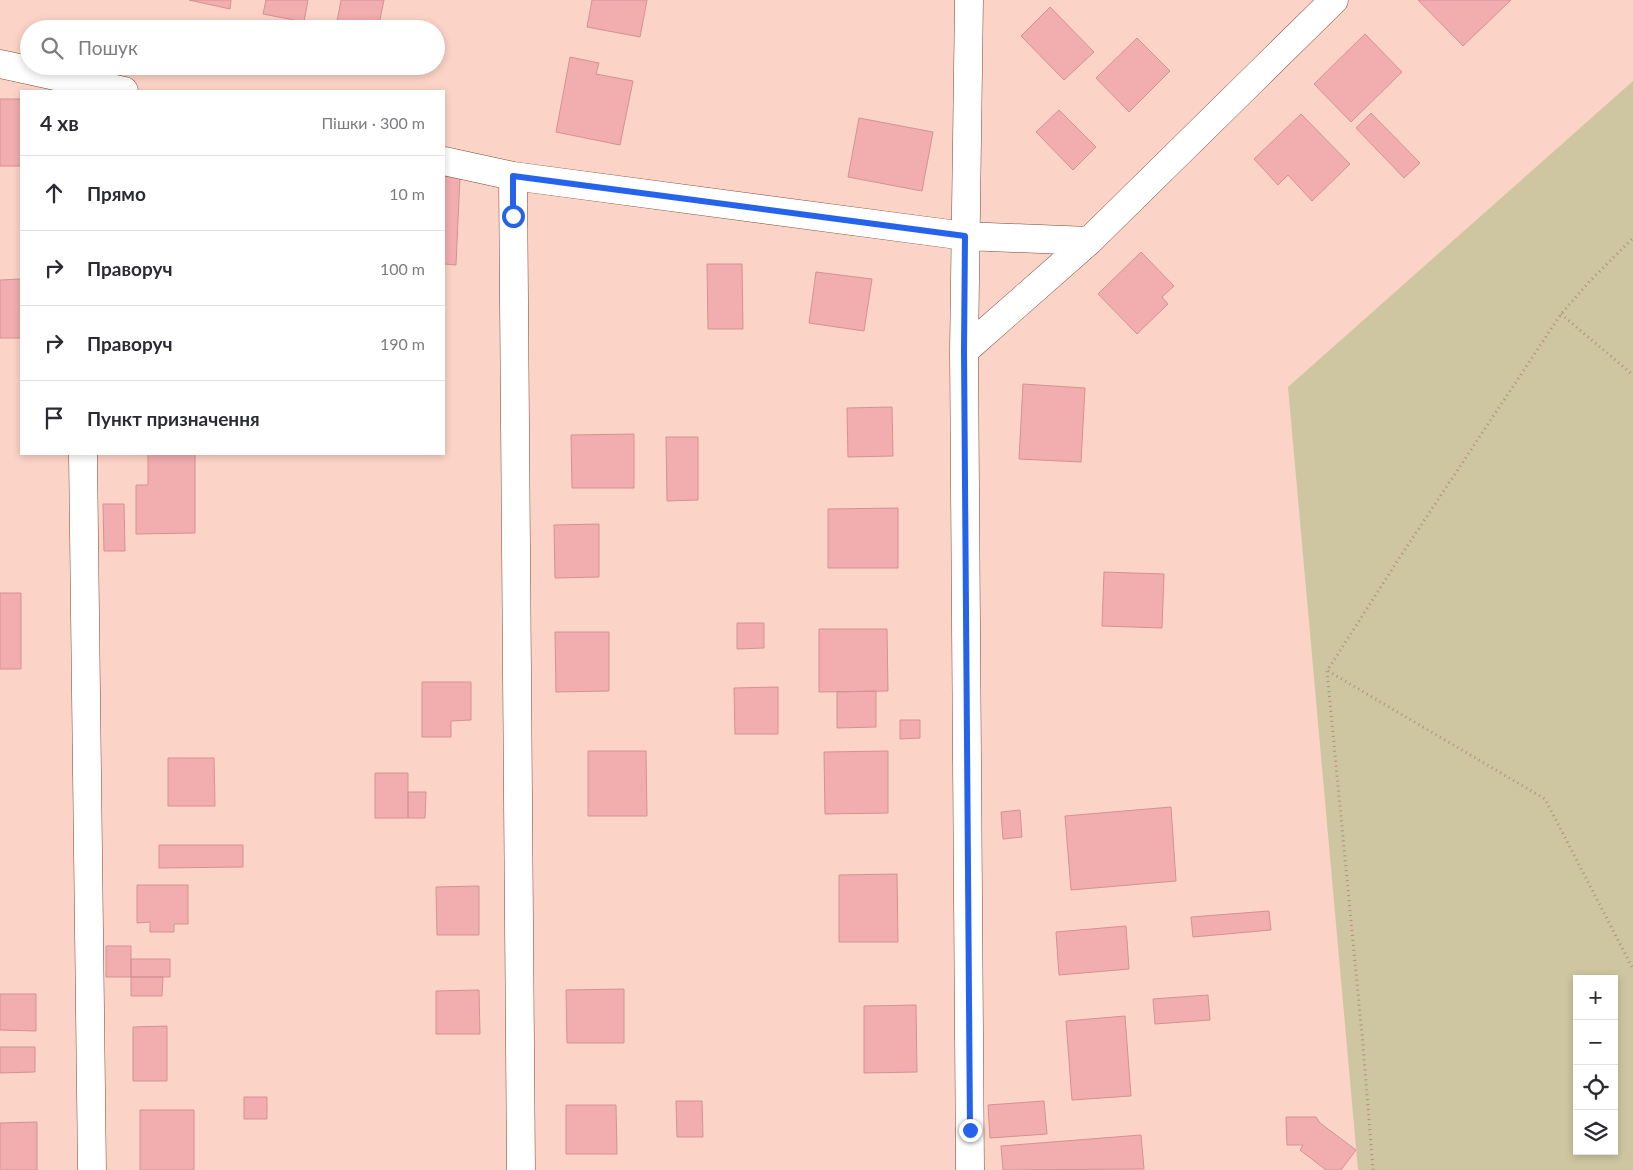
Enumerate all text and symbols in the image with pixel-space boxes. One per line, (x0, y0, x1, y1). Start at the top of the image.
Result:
search box (20, 20, 445, 75)
icon: search (38, 34, 66, 62)
text: Пошук (78, 36, 138, 59)
text: 4 хв (40, 110, 79, 135)
text: Пішки · 300 m (321, 113, 425, 132)
icon: ahead (40, 179, 68, 207)
text: Прямо (87, 182, 146, 205)
text: 10 m (389, 184, 425, 203)
route start (502, 205, 525, 228)
icon: right (40, 254, 68, 282)
text: Праворуч (87, 257, 172, 280)
text: 100 m (380, 259, 425, 278)
icon: right (40, 329, 68, 357)
text: Праворуч (87, 332, 172, 355)
text: 190 m (380, 334, 425, 353)
icon: arrive (40, 404, 68, 432)
text: Пункт призначення (87, 407, 260, 430)
map controls (1573, 975, 1618, 1155)
button: + (1573, 975, 1618, 1020)
button: − (1573, 1020, 1618, 1065)
button: locate (1573, 1065, 1618, 1110)
button: layers (1573, 1110, 1618, 1155)
route end (959, 1119, 982, 1142)

